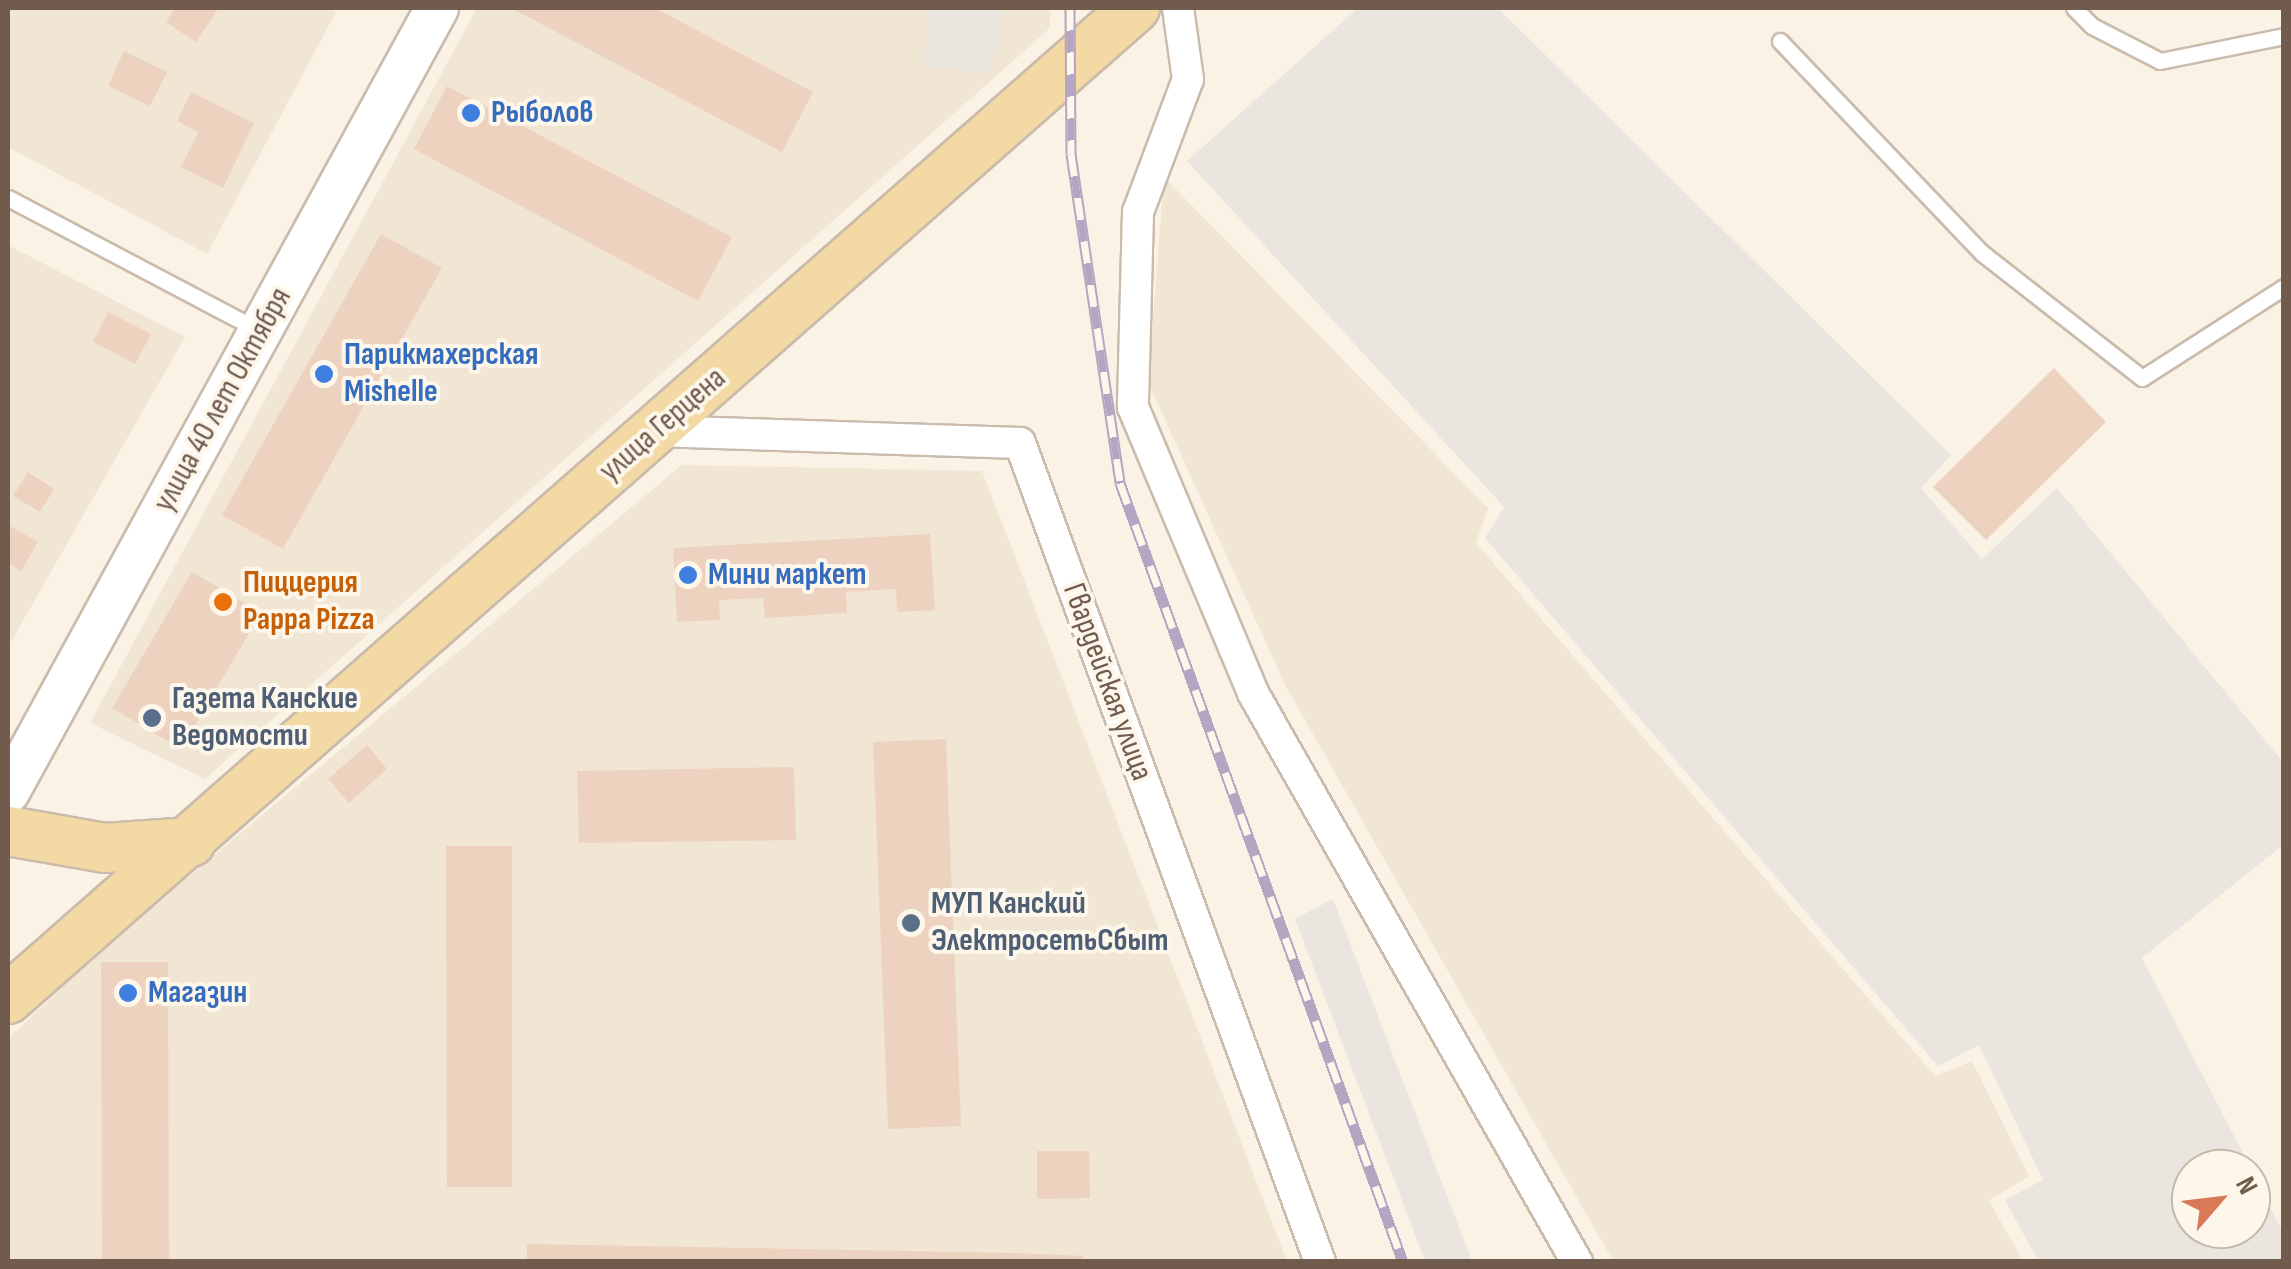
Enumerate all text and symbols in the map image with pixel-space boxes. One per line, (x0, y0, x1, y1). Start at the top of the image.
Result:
place label: Рыболов (491, 94, 593, 132)
marker: Рыболов (460, 102, 482, 124)
street label: улица 40 лет Октября (146, 281, 300, 519)
place label: Парикмахерская Mishelle (344, 337, 539, 412)
street label: улица Герцена (592, 360, 734, 490)
marker: Парикмахерская Mishelle (313, 363, 335, 385)
place label: Мини маркет (708, 556, 867, 594)
marker: Мини маркет (677, 564, 699, 586)
place label: Пиццерия Pappa Pizza (243, 565, 375, 640)
street label: Гвардейская улица (1054, 578, 1160, 786)
marker: Пиццерия Pappa Pizza (212, 591, 234, 613)
place label: Газета Канские Ведомости (172, 681, 358, 756)
marker: Газета Канские Ведомости (141, 707, 163, 729)
place label: МУП Канский ЭлектросетьСбыт (931, 886, 1168, 961)
marker: МУП Канский ЭлектросетьСбыт (900, 912, 922, 934)
place label: Магазин (148, 974, 247, 1012)
marker: Магазин (117, 982, 139, 1004)
north arrow (2171, 1149, 2271, 1249)
text: N (2228, 1171, 2264, 1200)

